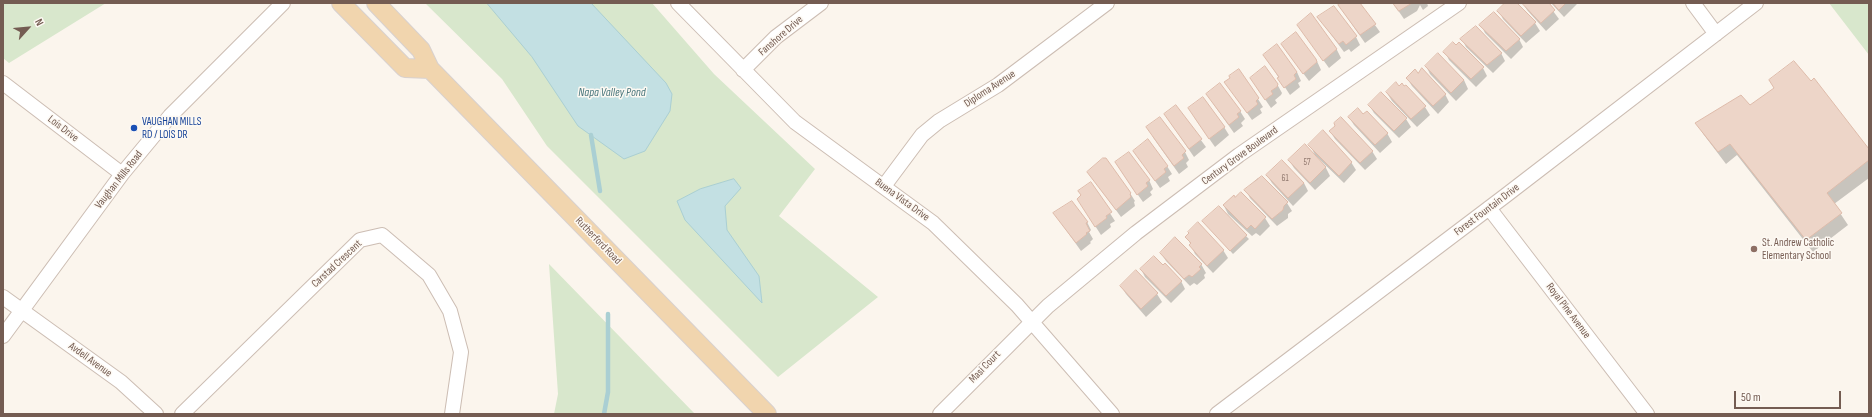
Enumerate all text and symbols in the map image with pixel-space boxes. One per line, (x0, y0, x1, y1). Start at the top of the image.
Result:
north arrow (8, 8, 48, 48)
street label: Fanshore Drive (756, 13, 806, 59)
text: N (32, 17, 46, 28)
street label: Diploma Avenue (962, 68, 1018, 110)
water label: Napa Valley Pond (578, 86, 646, 100)
street label: Lois Drive (45, 113, 81, 145)
place label: VAUGHAN MILLS RD / LOIS DR (142, 115, 201, 141)
marker: VAUGHAN MILLS RD / LOIS DR (129, 123, 139, 133)
street label: Century Grove Boulevard (1199, 124, 1281, 188)
street label: Vaughan Mills Road (92, 148, 146, 212)
house number: 57 (1303, 158, 1311, 168)
house number: 61 (1281, 174, 1289, 184)
street label: Buena Vista Drive (872, 176, 932, 224)
street label: Forest Fountain Drive (1452, 181, 1522, 239)
street label: Rutherford Road (572, 215, 624, 267)
place label: St. Andrew Catholic Elementary School (1762, 236, 1834, 262)
street label: Carstad Crescent (309, 237, 365, 291)
marker: St. Andrew Catholic Elementary School (1749, 244, 1759, 254)
street label: Royal Pine Avenue (1543, 281, 1593, 341)
street label: Avdell Avenue (66, 340, 114, 380)
street label: Masi Court (967, 348, 1003, 386)
scale bar (1736, 383, 1843, 409)
text: 50 m (1741, 390, 1761, 405)

